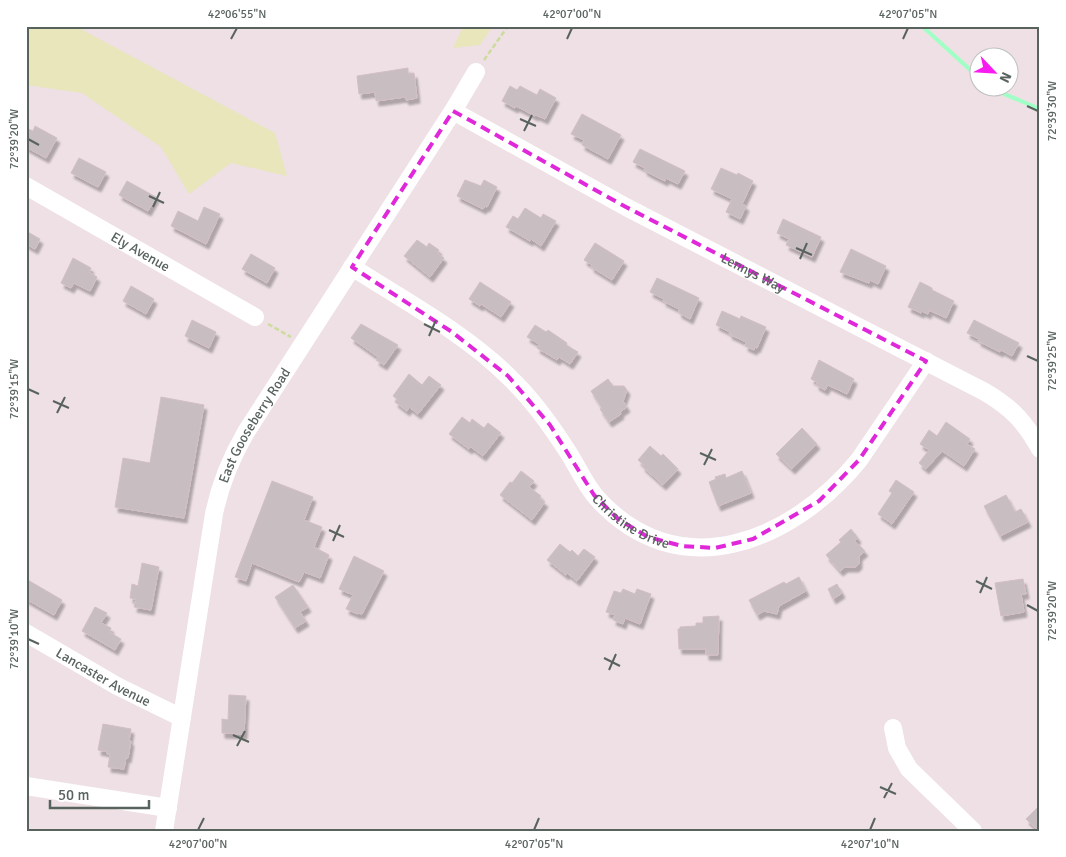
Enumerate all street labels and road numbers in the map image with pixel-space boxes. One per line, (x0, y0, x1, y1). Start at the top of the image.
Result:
street label: Ely Avenue (108, 228, 173, 276)
street label: Lennys Way (718, 250, 788, 297)
street label: East Gooseberry Road (215, 365, 294, 485)
street label: Christine Drive (588, 491, 671, 552)
street label: Lancaster Avenue (53, 644, 153, 710)

